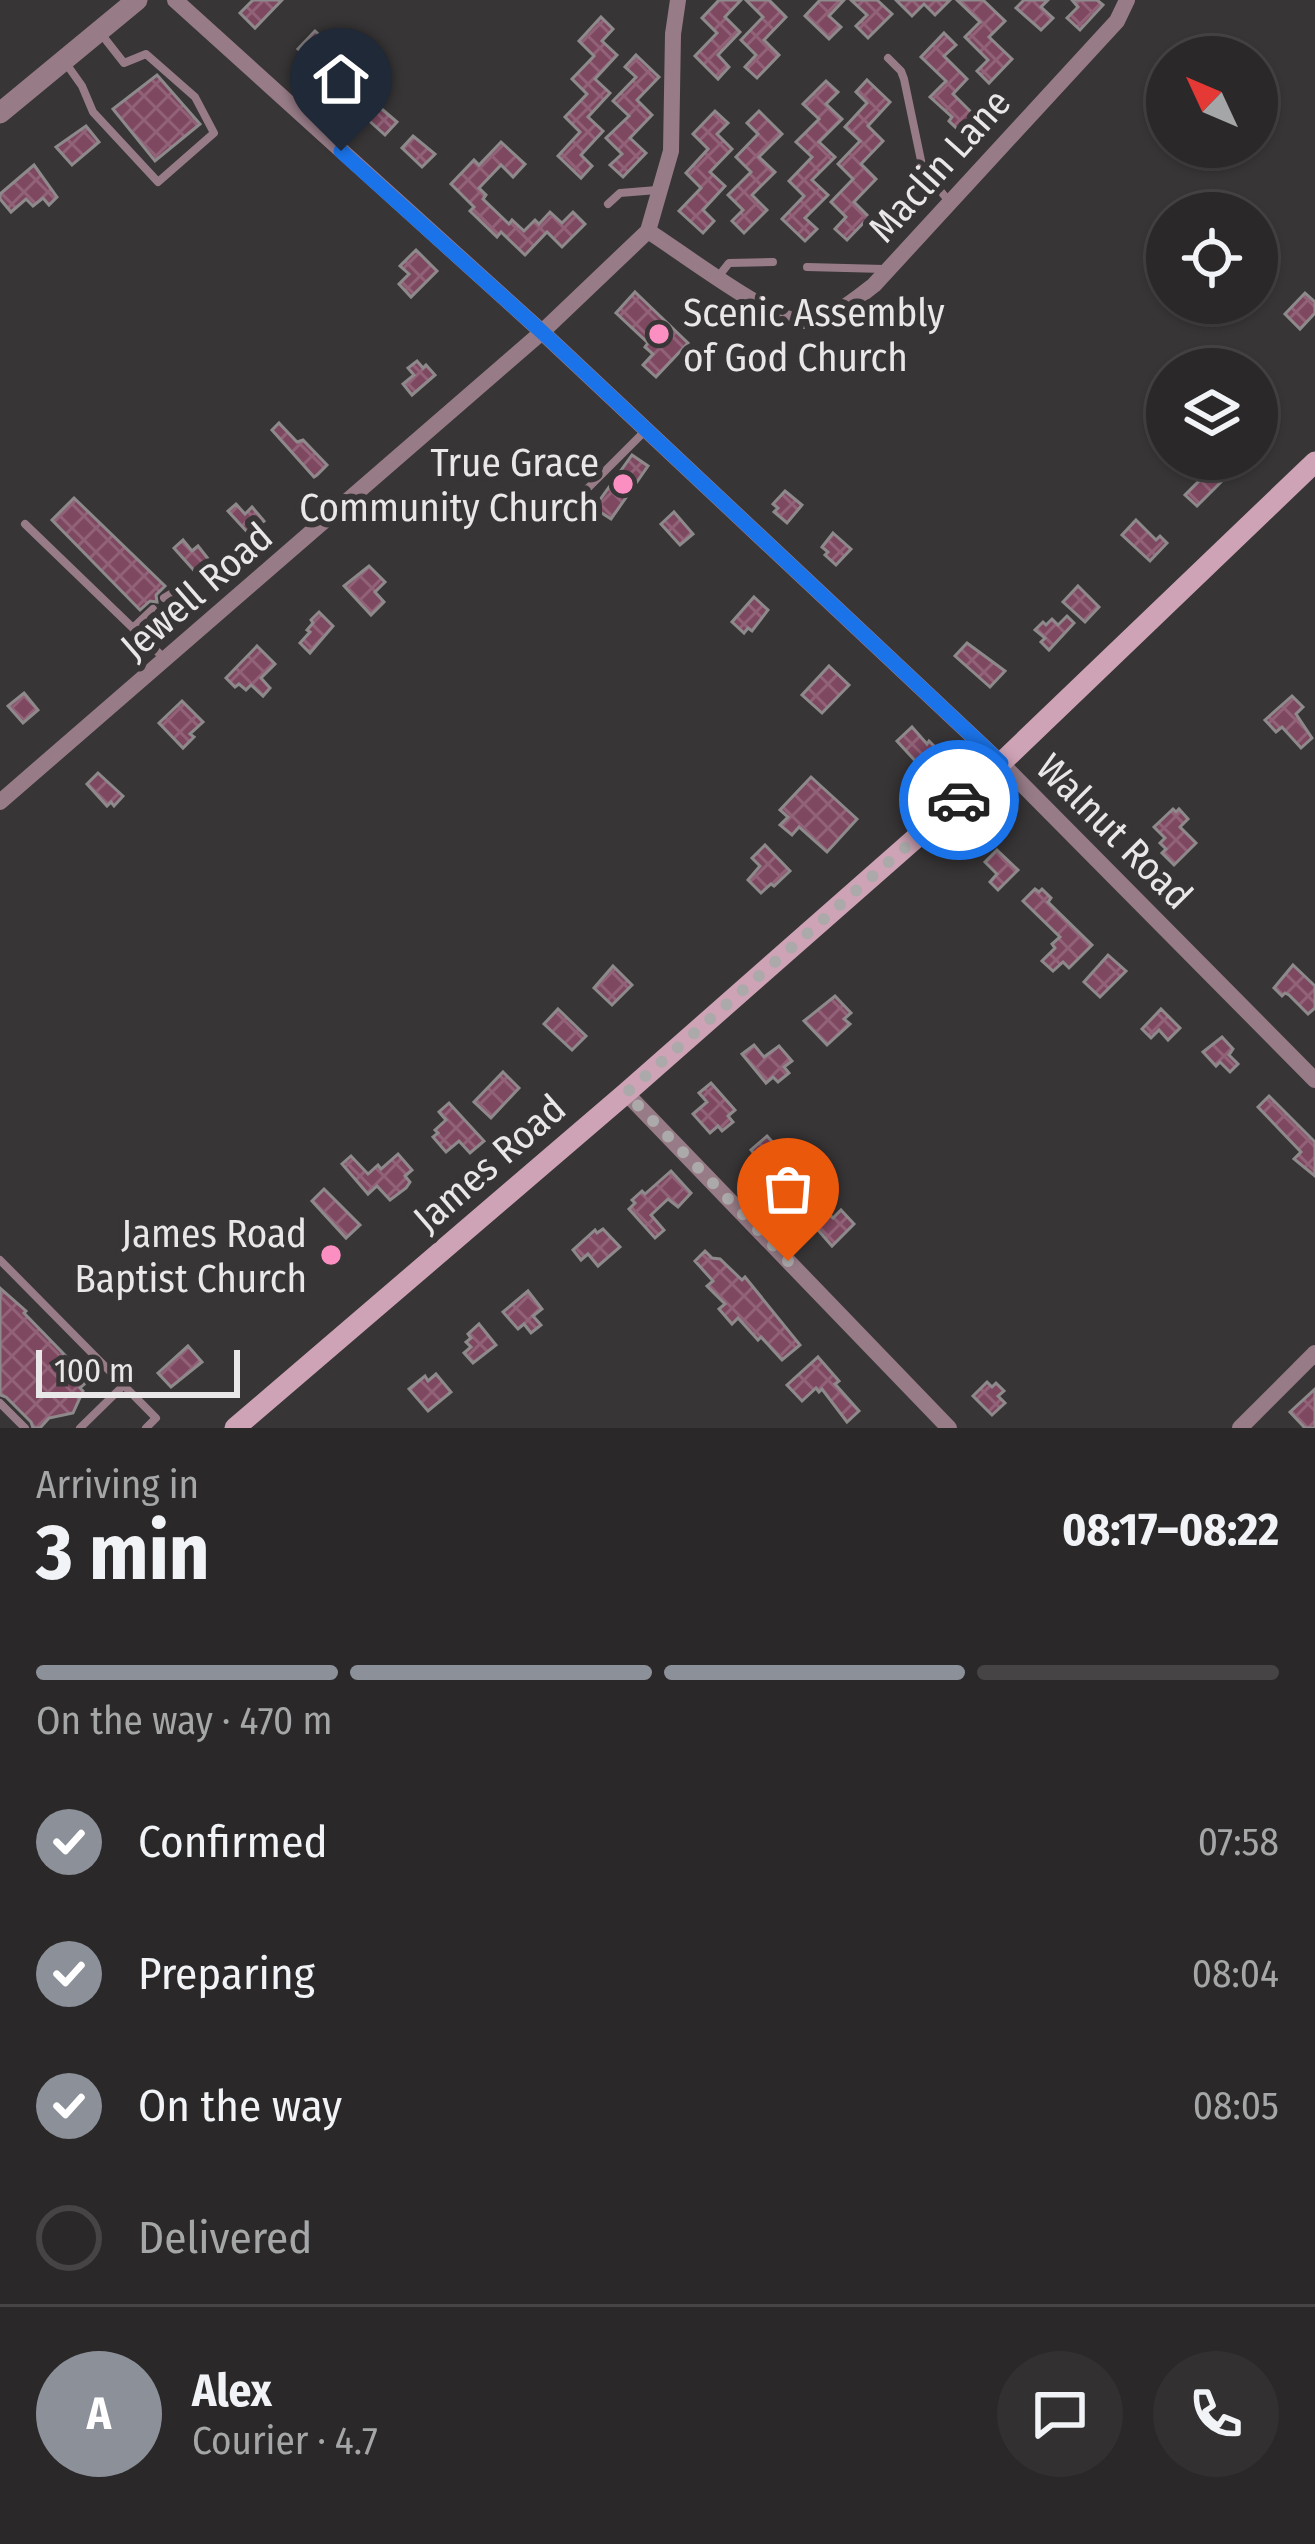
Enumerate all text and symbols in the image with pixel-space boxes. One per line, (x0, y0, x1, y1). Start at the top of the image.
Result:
pin (290, 28, 392, 151)
north arrow (1146, 36, 1278, 168)
map controls (1146, 36, 1278, 480)
icon: home (308, 46, 374, 112)
street label: Maclin Lane (859, 80, 1020, 251)
button: locate (1146, 192, 1278, 324)
place label: Scenic Assembly of God Church (683, 290, 945, 381)
marker: Scenic Assembly of God Church (646, 321, 672, 347)
button: layers (1146, 348, 1278, 480)
place label: True Grace Community Church (299, 440, 599, 531)
marker: True Grace Community Church (610, 471, 636, 497)
street label: Jewell Road (112, 514, 282, 670)
courier (899, 740, 1019, 860)
street label: Walnut Road (1027, 744, 1202, 919)
icon: car (926, 767, 992, 833)
street label: James Road (404, 1085, 575, 1242)
pin (737, 1138, 839, 1261)
icon: bag (755, 1156, 821, 1222)
place label: James Road Baptist Church (75, 1211, 307, 1302)
marker: James Road Baptist Church (318, 1242, 344, 1268)
scale bar (36, 1344, 240, 1397)
text: 100 m (54, 1351, 134, 1391)
text: Arriving in (36, 1462, 199, 1508)
text: 08:17–08:22 (1062, 1503, 1279, 1557)
text: 3 min (36, 1506, 210, 1600)
text: On the way · 470 m (36, 1698, 332, 1744)
icon: check (36, 1809, 102, 1875)
text: Confirmed (138, 1815, 328, 1869)
text: 07:58 (1198, 1819, 1279, 1865)
icon: check (36, 1941, 102, 2007)
text: Preparing (138, 1947, 315, 2001)
text: 08:04 (1192, 1951, 1279, 1997)
icon: check (36, 2073, 102, 2139)
text: On the way (138, 2079, 342, 2133)
text: 08:05 (1193, 2083, 1279, 2129)
text: Delivered (138, 2211, 312, 2265)
button: chat (997, 2351, 1123, 2477)
button: phone (1153, 2351, 1279, 2477)
text: Alex (192, 2364, 272, 2418)
text: A (87, 2387, 111, 2441)
text: Courier · 4.7 (192, 2418, 378, 2464)

